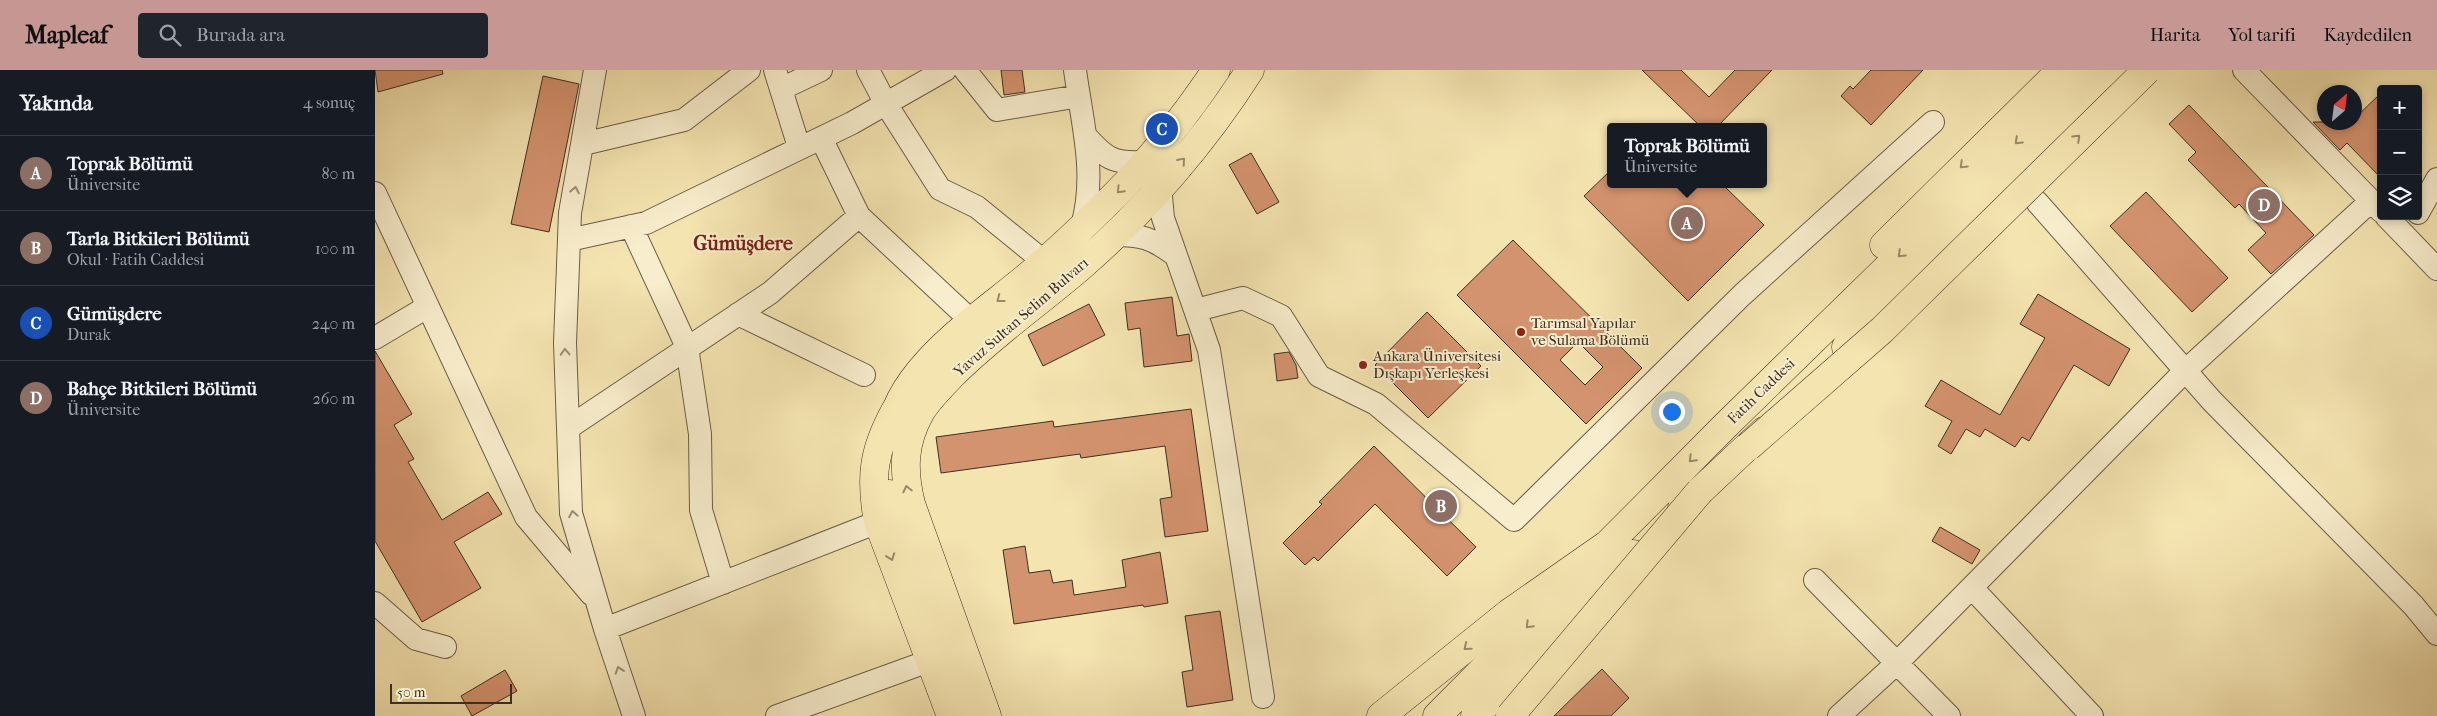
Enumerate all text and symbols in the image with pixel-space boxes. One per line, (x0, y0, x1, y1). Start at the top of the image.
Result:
search box (138, 13, 488, 58)
text: Mapleaf (25, 21, 108, 49)
icon: search (156, 21, 184, 49)
text: Burada ara (196, 24, 285, 46)
text: Harita (2150, 25, 2200, 46)
text: Yol tarifi (2228, 25, 2296, 46)
text: Kaydedilen (2324, 25, 2412, 46)
north arrow (2317, 85, 2362, 130)
map controls (2377, 85, 2422, 220)
button: + (2377, 85, 2422, 130)
text: Yakında (20, 91, 93, 115)
text: 4 sonuç (303, 93, 355, 112)
pin: C (1146, 110, 1178, 148)
popup (1607, 123, 1767, 188)
button: − (2377, 130, 2422, 175)
text: Toprak Bölümü (1624, 135, 1750, 157)
one-way arrow (2015, 135, 2024, 144)
one-way arrow (2071, 135, 2080, 144)
text: Toprak Bölümü (67, 153, 193, 175)
text: Üniversite (1624, 157, 1697, 176)
one-way arrow (1176, 158, 1185, 167)
one-way arrow (1960, 159, 1969, 168)
text: A (31, 164, 41, 183)
text: 80 m (321, 164, 355, 183)
text: Üniversite (67, 175, 140, 194)
button: layers (2377, 175, 2422, 220)
one-way arrow (1117, 184, 1126, 193)
one-way arrow (569, 186, 579, 194)
pin: D (2248, 186, 2280, 224)
pin: A (1671, 204, 1703, 242)
text: Tarla Bitkileri Bölümü (67, 228, 250, 250)
district label: Gümüşdere (693, 232, 793, 256)
text: B (31, 239, 41, 258)
text: 100 m (315, 239, 355, 258)
one-way arrow (1898, 248, 1907, 257)
text: Okul · Fatih Caddesi (67, 250, 204, 269)
street label: Yavuz Sultan Selim Bulvarı (949, 253, 1092, 381)
one-way arrow (996, 293, 1006, 302)
text: Gümüşdere (67, 303, 162, 325)
text: C (31, 314, 41, 333)
text: 240 m (312, 314, 355, 333)
place label: Tarımsal Yapılar ve Sulama Bölümü (1531, 314, 1650, 349)
text: Durak (67, 325, 111, 344)
marker: Tarımsal Yapılar ve Sulama Bölümü (1515, 326, 1527, 338)
place label: Ankara Üniversitesi Dışkapı Yerleşkesi (1372, 347, 1502, 382)
one-way arrow (560, 348, 571, 356)
street label: Fatih Caddesi (1723, 354, 1799, 428)
marker: Ankara Üniversitesi Dışkapı Yerleşkesi (1357, 359, 1369, 371)
text: Bahçe Bitkileri Bölümü (67, 378, 257, 400)
text: D (30, 389, 42, 408)
text: 260 m (313, 389, 355, 408)
your location (1659, 399, 1685, 425)
text: Üniversite (67, 400, 140, 419)
one-way arrow (1689, 453, 1698, 462)
one-way arrow (902, 484, 913, 493)
pin: B (1425, 487, 1457, 525)
one-way arrow (568, 510, 578, 519)
one-way arrow (885, 553, 895, 561)
one-way arrow (1526, 619, 1535, 628)
one-way arrow (1464, 641, 1473, 649)
one-way arrow (615, 666, 625, 675)
scale bar (390, 681, 513, 704)
text: 50 m (397, 684, 425, 701)

